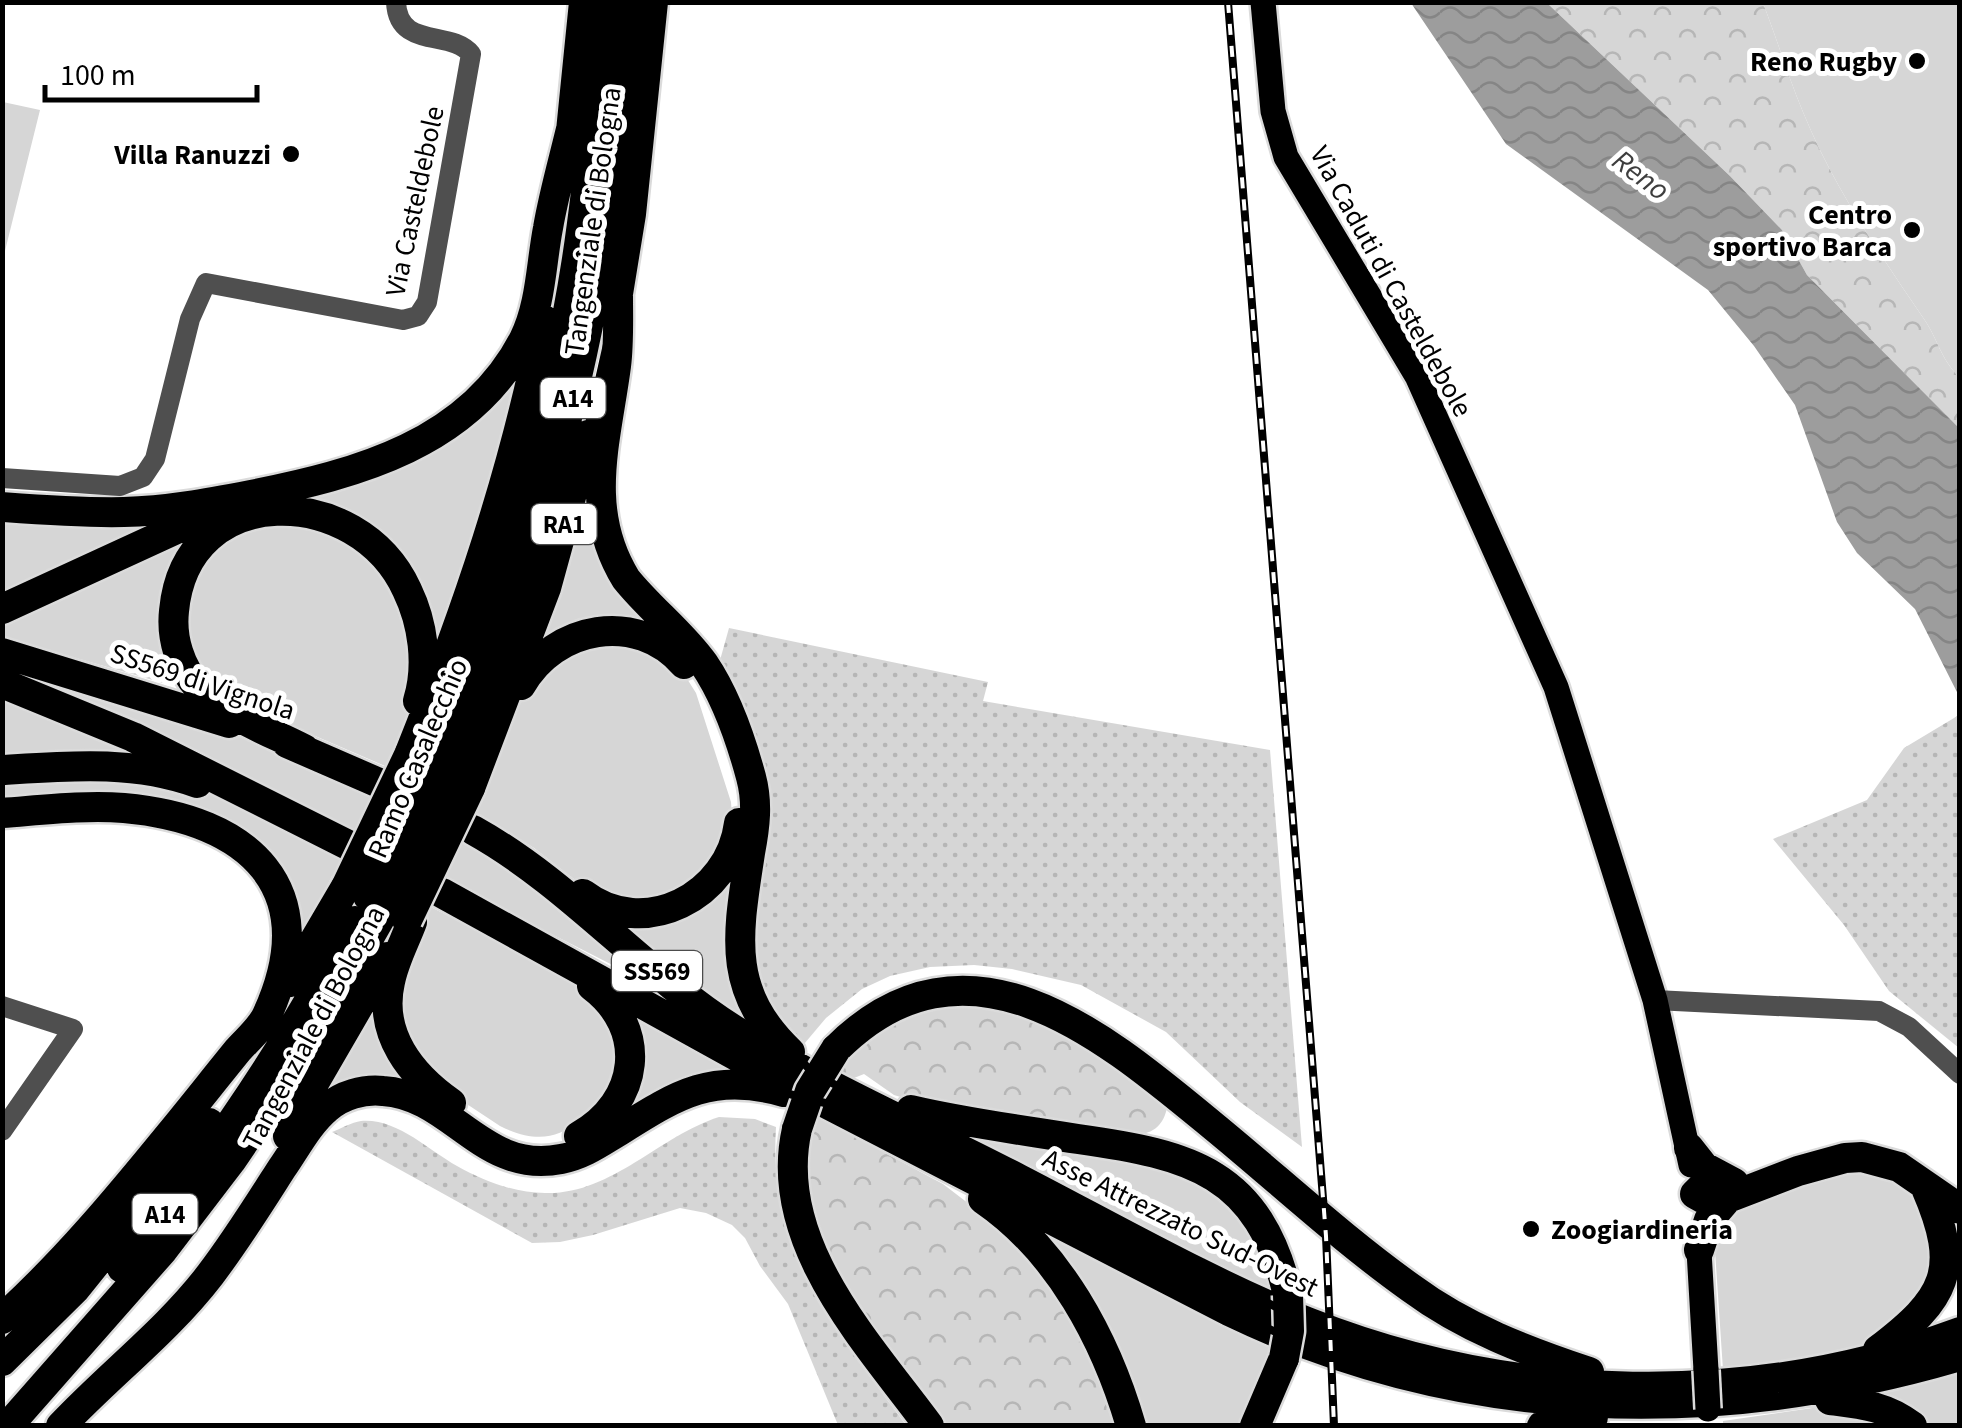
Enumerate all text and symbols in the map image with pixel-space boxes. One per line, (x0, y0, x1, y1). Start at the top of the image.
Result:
scale bar (45, 40, 258, 102)
place label: Reno Rugby (1750, 42, 1897, 82)
marker: Reno Rugby (1906, 50, 1928, 72)
text: 100 m (60, 54, 136, 97)
street label: Tangenziale di Bologna (554, 84, 632, 358)
street label: Via Casteldebole (375, 102, 455, 300)
place label: Villa Ranuzzi (113, 135, 271, 175)
street label: Via Caduti di Casteldebole (1300, 139, 1482, 424)
water label: Reno (1603, 140, 1678, 211)
marker: Villa Ranuzzi (280, 143, 302, 165)
place label: Centro sportivo Barca (1713, 195, 1892, 267)
marker: Centro sportivo Barca (1901, 219, 1923, 241)
road number: A14 (540, 378, 606, 418)
road number: RA1 (532, 504, 596, 544)
street label: SS569 di Vignola (105, 633, 300, 731)
street label: Ramo Casalecchio (358, 652, 478, 864)
street label: Tangenziale di Bologna (233, 899, 395, 1156)
road number: SS569 (612, 951, 702, 991)
street label: Asse Attrezzato Sud-Ovest (1036, 1139, 1326, 1307)
road number: A14 (132, 1194, 198, 1234)
place label: Zoogiardineria (1551, 1210, 1733, 1250)
marker: Zoogiardineria (1520, 1218, 1542, 1240)

